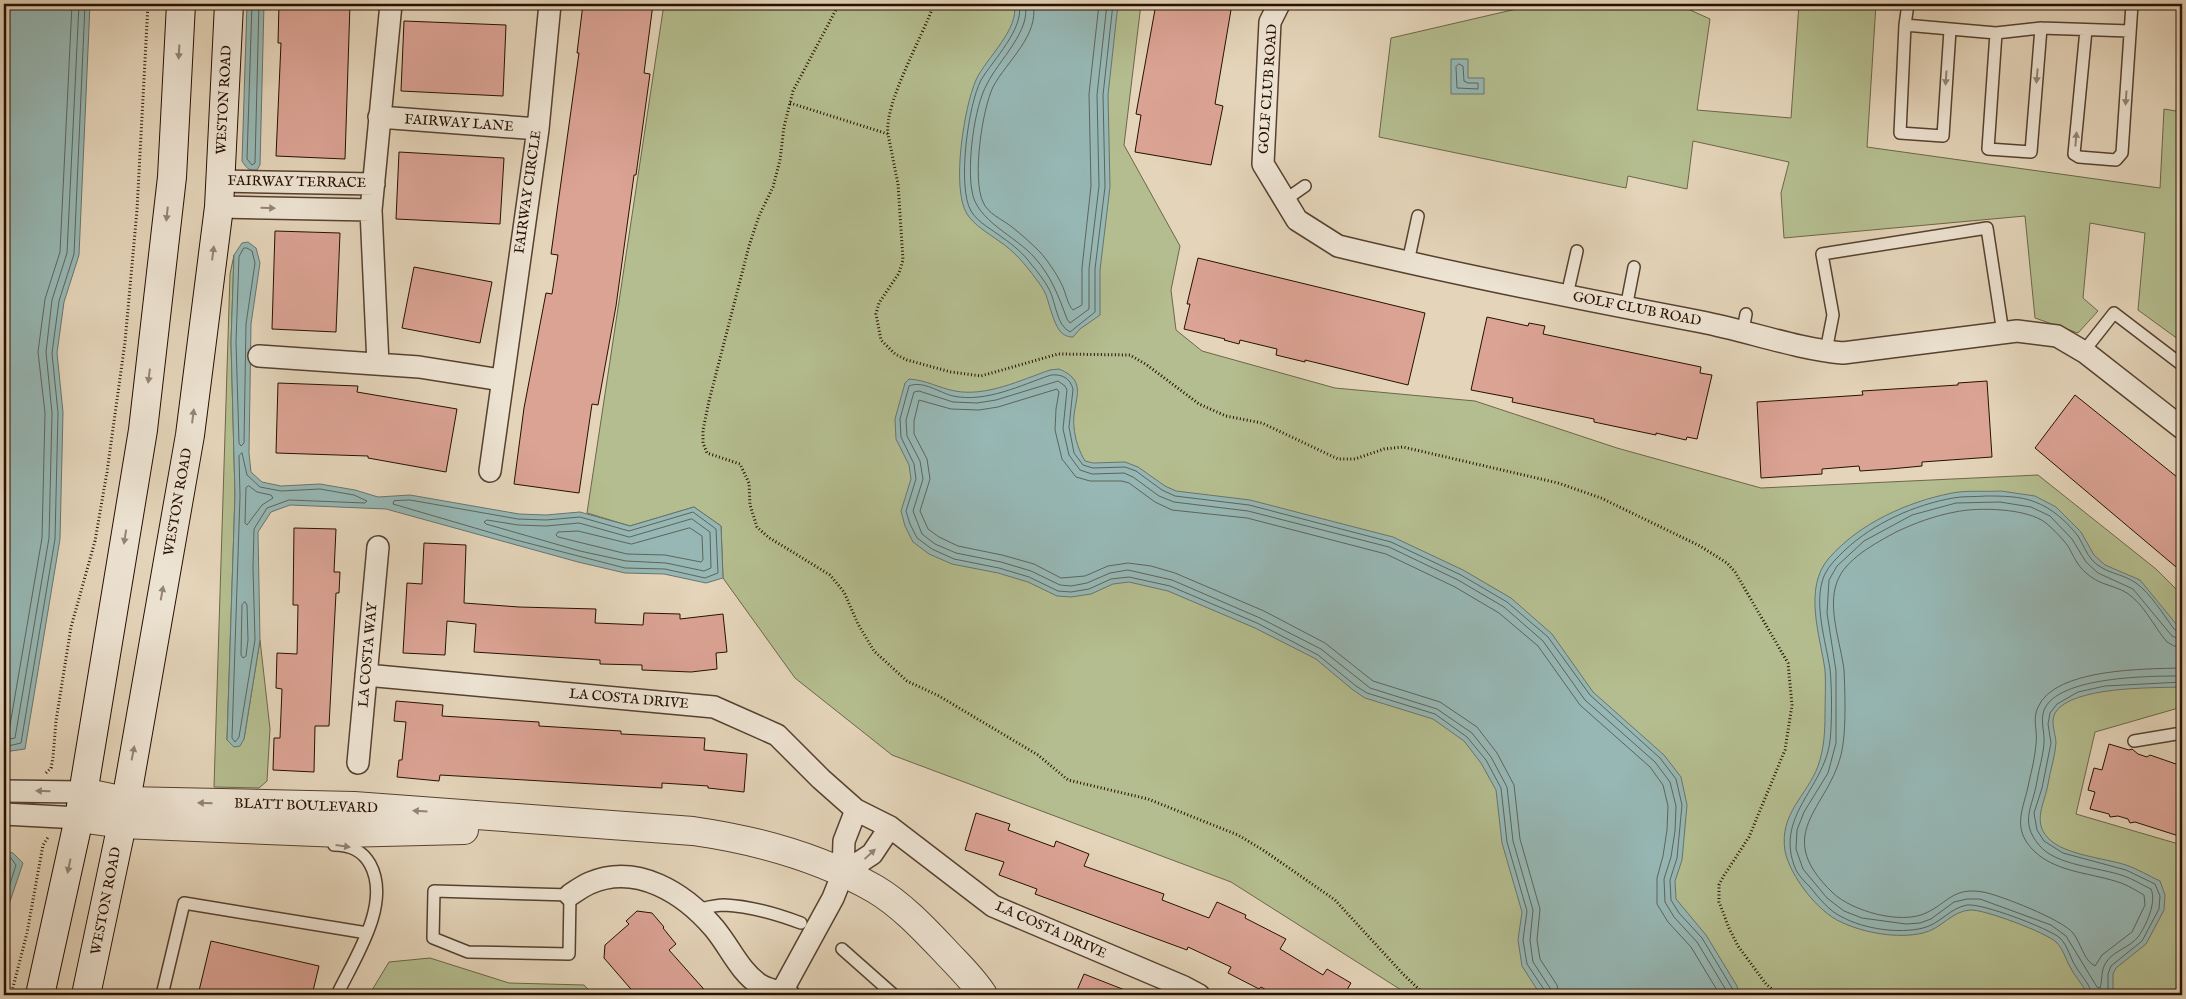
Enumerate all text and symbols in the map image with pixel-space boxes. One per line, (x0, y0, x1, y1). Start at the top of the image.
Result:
street label: GOLF CLUB ROAD (1254, 23, 1282, 155)
one-way arrow (175, 45, 183, 61)
street label: WESTON ROAD (212, 45, 236, 155)
one-way arrow (2033, 68, 2041, 84)
one-way arrow (1942, 70, 1950, 86)
one-way arrow (2122, 91, 2130, 107)
street label: FAIRWAY LANE (404, 110, 515, 136)
street label: FAIRWAY CIRCLE (510, 129, 546, 255)
one-way arrow (2072, 131, 2080, 147)
street label: FAIRWAY TERRACE (228, 172, 367, 192)
one-way arrow (260, 204, 276, 212)
one-way arrow (163, 207, 171, 223)
one-way arrow (209, 244, 217, 260)
street label: GOLF CLUB ROAD (1571, 288, 1703, 330)
one-way arrow (145, 368, 153, 384)
one-way arrow (189, 407, 197, 423)
street label: WESTON ROAD (160, 447, 196, 557)
one-way arrow (120, 529, 128, 545)
one-way arrow (159, 585, 167, 601)
street label: LA COSTA WAY (354, 600, 382, 708)
street label: LA COSTA DRIVE (568, 685, 690, 713)
one-way arrow (130, 744, 138, 760)
one-way arrow (35, 787, 51, 795)
street label: BLATT BOULEVARD (234, 794, 378, 818)
one-way arrow (197, 798, 213, 806)
one-way arrow (412, 807, 428, 815)
one-way arrow (336, 842, 352, 850)
street label: WESTON ROAD (87, 846, 125, 956)
one-way arrow (863, 848, 875, 860)
one-way arrow (64, 858, 72, 874)
street label: LA COSTA DRIVE (992, 897, 1110, 963)

